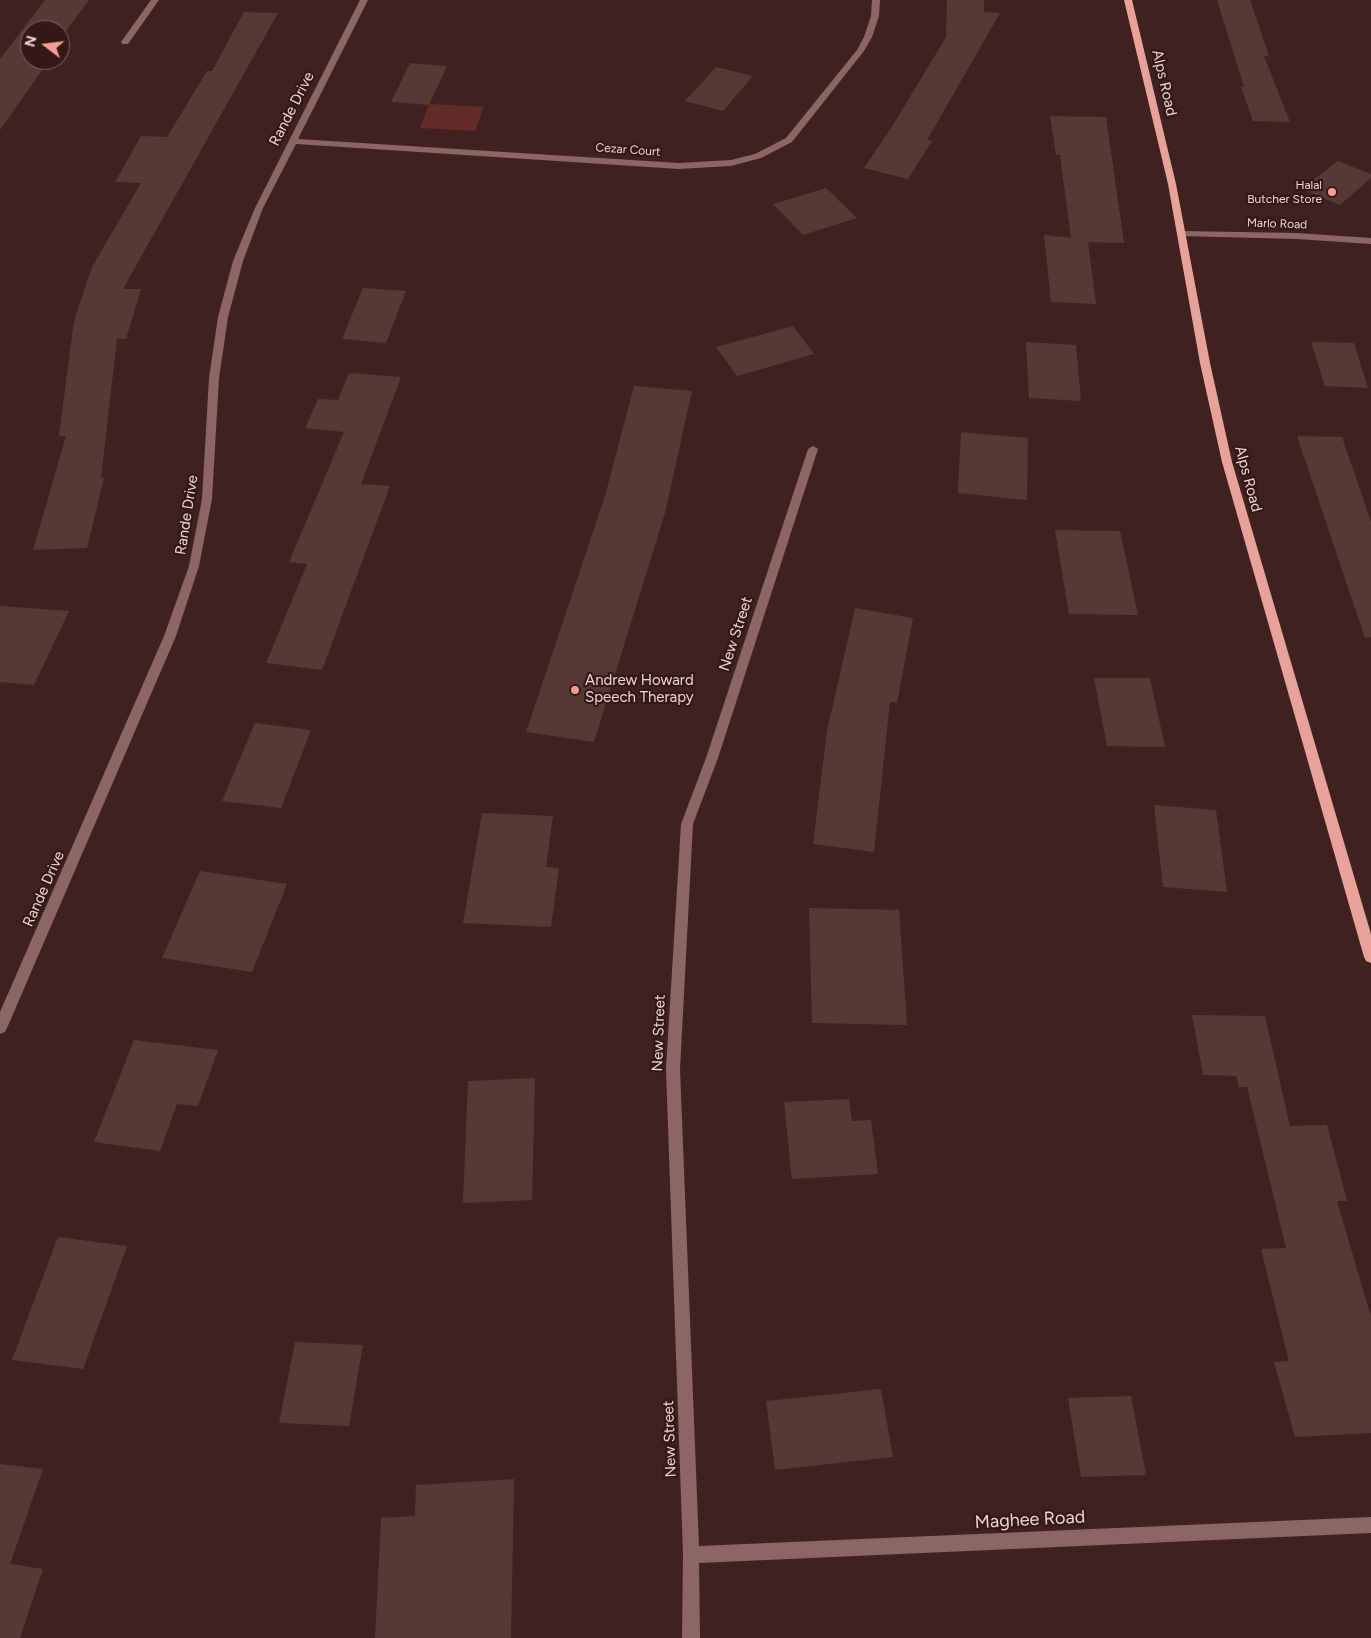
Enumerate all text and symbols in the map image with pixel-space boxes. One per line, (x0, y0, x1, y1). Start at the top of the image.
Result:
north arrow (20, 20, 70, 70)
text: N (21, 34, 41, 49)
street label: Alps Road (1148, 48, 1180, 118)
street label: Rande Drive (266, 69, 318, 149)
street label: Cezar Court (595, 141, 661, 159)
place label: Halal Butcher Store (1247, 178, 1322, 206)
marker: Halal Butcher Store (1326, 186, 1338, 198)
street label: Marlo Road (1247, 216, 1307, 232)
street label: Alps Road (1231, 444, 1265, 514)
street label: Rande Drive (172, 474, 202, 556)
street label: New Street (716, 595, 756, 673)
place label: Andrew Howard Speech Therapy (585, 672, 694, 707)
marker: Andrew Howard Speech Therapy (569, 684, 581, 696)
street label: Rande Drive (19, 848, 69, 930)
street label: New Street (649, 994, 669, 1072)
street label: New Street (660, 1400, 680, 1478)
street label: Maghee Road (974, 1506, 1086, 1534)

